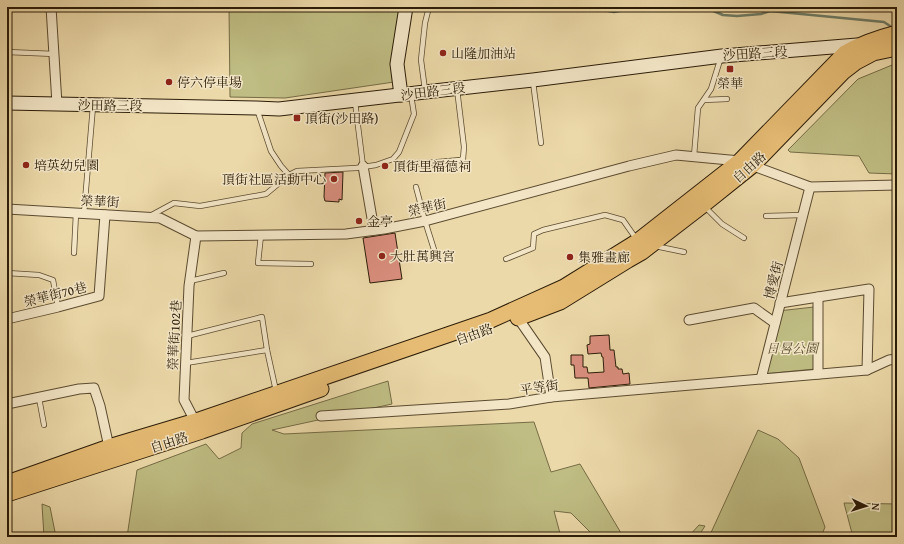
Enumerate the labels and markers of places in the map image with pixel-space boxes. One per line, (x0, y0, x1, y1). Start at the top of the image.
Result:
place label: 山隆加油站 (451, 44, 516, 63)
marker: 山隆加油站 (438, 48, 448, 58)
marker: 榮華 (725, 64, 735, 74)
place label: 停六停車場 (177, 73, 242, 92)
place label: 榮華 (717, 74, 743, 93)
marker: 停六停車場 (164, 77, 174, 87)
place label: 頂街(沙田路) (305, 109, 378, 128)
marker: 頂街(沙田路) (292, 113, 302, 123)
place label: 培英幼兒園 (34, 156, 99, 175)
place label: 頂街里福德祠 (393, 157, 471, 176)
marker: 培英幼兒園 (21, 160, 31, 170)
marker: 頂街里福德祠 (380, 161, 390, 171)
place label: 頂街社區活動中心 (222, 170, 326, 189)
marker: 頂街社區活動中心 (329, 174, 339, 184)
place label: 金亭 (367, 212, 393, 231)
marker: 金亭 (354, 216, 364, 226)
place label: 大肚萬興宮 (390, 247, 455, 266)
place label: 集雅畫廊 (578, 248, 630, 267)
marker: 大肚萬興宮 (377, 251, 387, 261)
marker: 集雅畫廊 (565, 252, 575, 262)

